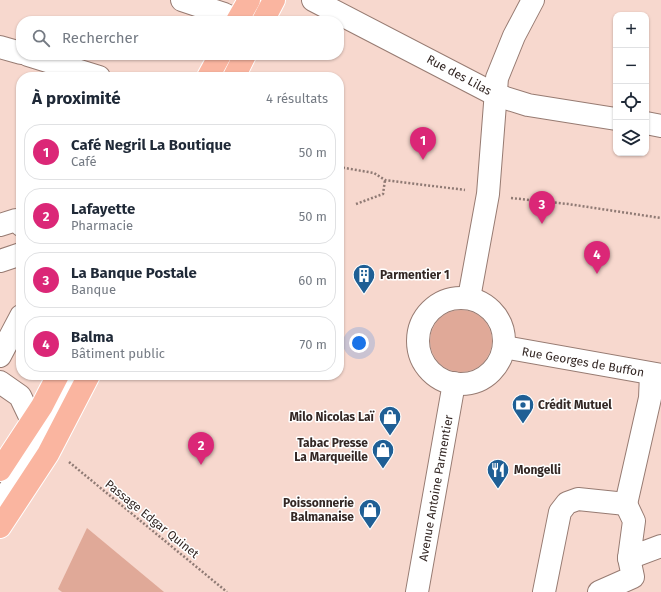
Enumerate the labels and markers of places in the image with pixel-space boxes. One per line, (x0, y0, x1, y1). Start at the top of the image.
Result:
pin: 1 (410, 127, 436, 160)
pin: 3 (529, 191, 555, 224)
pin: 4 (584, 241, 610, 274)
building icon: Parmentier 1 (351, 262, 377, 295)
place label: Parmentier 1 (380, 268, 450, 282)
bank icon: Crédit Mutuel (510, 392, 536, 425)
place label: Crédit Mutuel (538, 398, 612, 412)
shop icon: Milo Nicolas Laï (377, 404, 403, 437)
place label: Milo Nicolas Laï (289, 410, 376, 424)
pin: 2 (188, 432, 214, 465)
place label: Tabac Presse La Marqueille (294, 436, 368, 464)
shop icon: Tabac Presse La Marqueille (370, 437, 396, 470)
restaurant icon: Mongelli (485, 457, 511, 490)
place label: Mongelli (514, 463, 561, 477)
place label: Poissonnerie Balmanaise (283, 496, 354, 524)
shop icon: Poissonnerie Balmanaise (357, 497, 383, 530)

